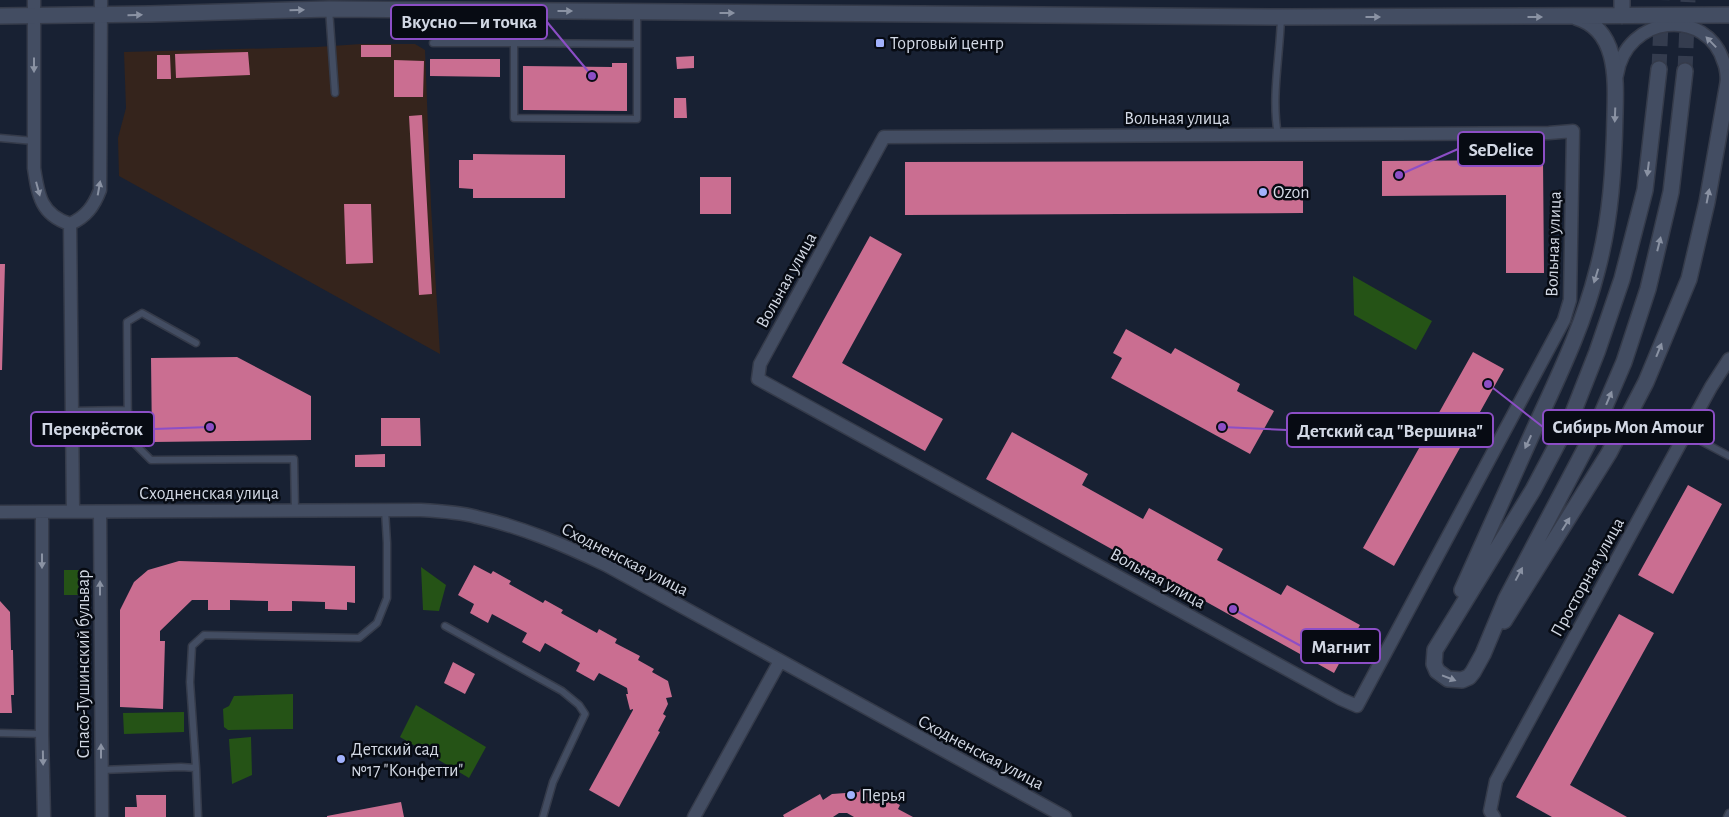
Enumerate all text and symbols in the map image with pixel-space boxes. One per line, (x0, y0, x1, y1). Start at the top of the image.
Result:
callout: Вкусно — и точка (391, 5, 547, 39)
one-way arrow (290, 6, 306, 14)
one-way arrow (557, 7, 573, 15)
one-way arrow (720, 9, 736, 17)
one-way arrow (127, 10, 143, 18)
text: Вкусно — и точка (401, 13, 537, 32)
one-way arrow (1365, 13, 1381, 21)
one-way arrow (1527, 13, 1543, 21)
place label: Торговый центр (890, 35, 1004, 53)
one-way arrow (1705, 36, 1717, 48)
marker: Торговый центр (874, 37, 886, 49)
one-way arrow (30, 57, 38, 73)
one-way arrow (1611, 107, 1619, 123)
street label: Вольная улица (1124, 110, 1230, 128)
callout: SeDelice (1458, 132, 1544, 166)
text: SeDelice (1468, 141, 1534, 160)
one-way arrow (1644, 162, 1652, 178)
one-way arrow (95, 180, 103, 196)
one-way arrow (34, 182, 42, 197)
place label: Ozon (1273, 184, 1310, 202)
marker: Ozon (1257, 186, 1269, 198)
one-way arrow (1704, 188, 1712, 203)
street label: Вольная улица (1543, 191, 1565, 297)
street label: Вольная улица (753, 230, 820, 331)
one-way arrow (1655, 236, 1663, 251)
one-way arrow (1591, 268, 1599, 283)
one-way arrow (1656, 343, 1664, 357)
one-way arrow (1605, 391, 1613, 405)
callout: Сибирь Mon Amour (1543, 410, 1714, 444)
callout: Перекрёсток (31, 412, 154, 446)
callout: Детский сад "Вершина" (1287, 413, 1493, 447)
text: Сибирь Mon Amour (1552, 418, 1704, 437)
text: Перекрёсток (41, 420, 144, 439)
text: Детский сад "Вершина" (1297, 422, 1483, 441)
one-way arrow (1524, 435, 1532, 449)
street label: Сходненская улица (139, 485, 279, 503)
street label: Просторная улица (1548, 515, 1628, 640)
one-way arrow (1561, 517, 1570, 530)
street label: Сходненская улица (558, 520, 691, 600)
street label: Вольная улица (1107, 545, 1208, 612)
one-way arrow (38, 553, 46, 569)
one-way arrow (1515, 566, 1523, 581)
street label: Спасо-Тушинский бульвар (74, 570, 93, 758)
one-way arrow (96, 580, 104, 596)
callout: Магнит (1301, 629, 1380, 663)
text: Магнит (1311, 638, 1371, 657)
one-way arrow (1442, 674, 1457, 682)
street label: Сходненская улица (914, 712, 1047, 794)
place label: Детский сад №17 "Конфетти" (351, 741, 463, 780)
one-way arrow (97, 743, 105, 759)
one-way arrow (39, 750, 47, 766)
marker: Детский сад №17 "Конфетти" (335, 753, 347, 765)
place label: Перья (861, 787, 906, 805)
marker: Перья (845, 789, 857, 801)

